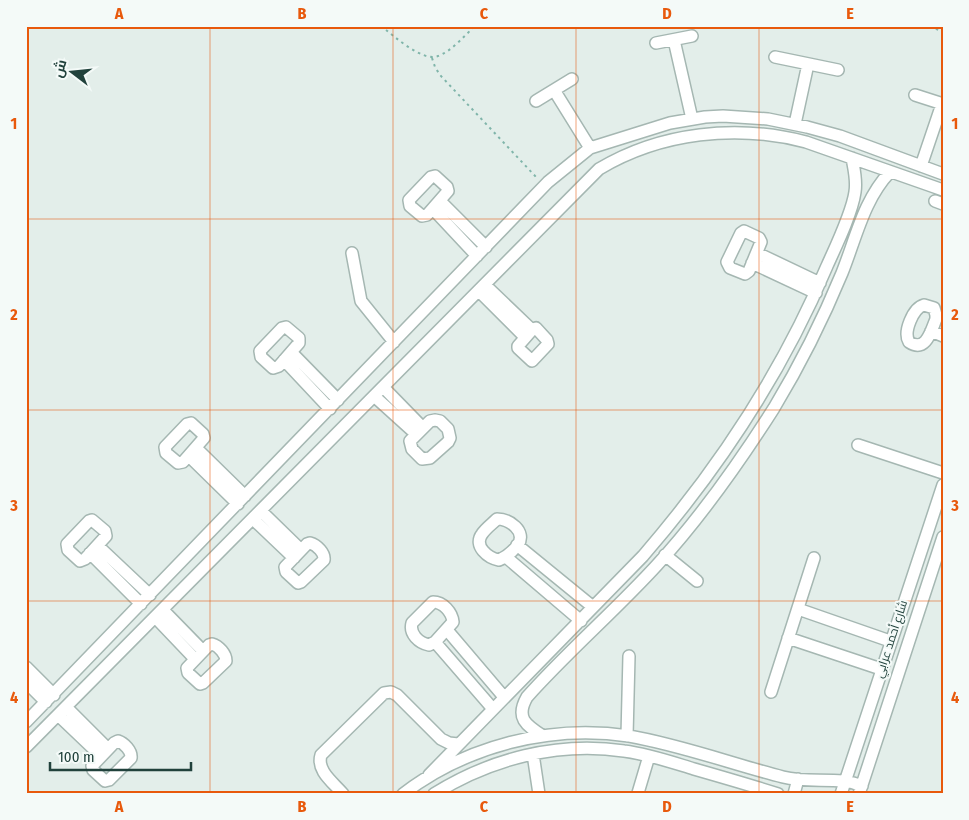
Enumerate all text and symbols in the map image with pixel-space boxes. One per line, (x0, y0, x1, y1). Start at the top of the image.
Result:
text: A (114, 4, 124, 23)
text: B (298, 4, 307, 23)
text: C (480, 4, 489, 23)
text: D (662, 4, 672, 23)
text: E (846, 4, 854, 23)
north arrow (48, 48, 98, 98)
text: ش (49, 58, 71, 80)
text: 1 (11, 114, 17, 133)
text: 1 (952, 114, 958, 133)
text: 2 (9, 305, 18, 324)
text: 2 (950, 305, 959, 324)
text: 3 (9, 496, 18, 515)
text: 3 (950, 496, 959, 515)
street label: شارع أحمد عرابي (871, 598, 913, 681)
text: 4 (10, 688, 18, 707)
text: 4 (951, 688, 959, 707)
scale bar (50, 740, 191, 772)
text: 100 m (58, 748, 95, 766)
text: A (114, 797, 124, 816)
text: B (298, 797, 307, 816)
text: C (480, 797, 489, 816)
text: D (662, 797, 672, 816)
text: E (846, 797, 854, 816)

